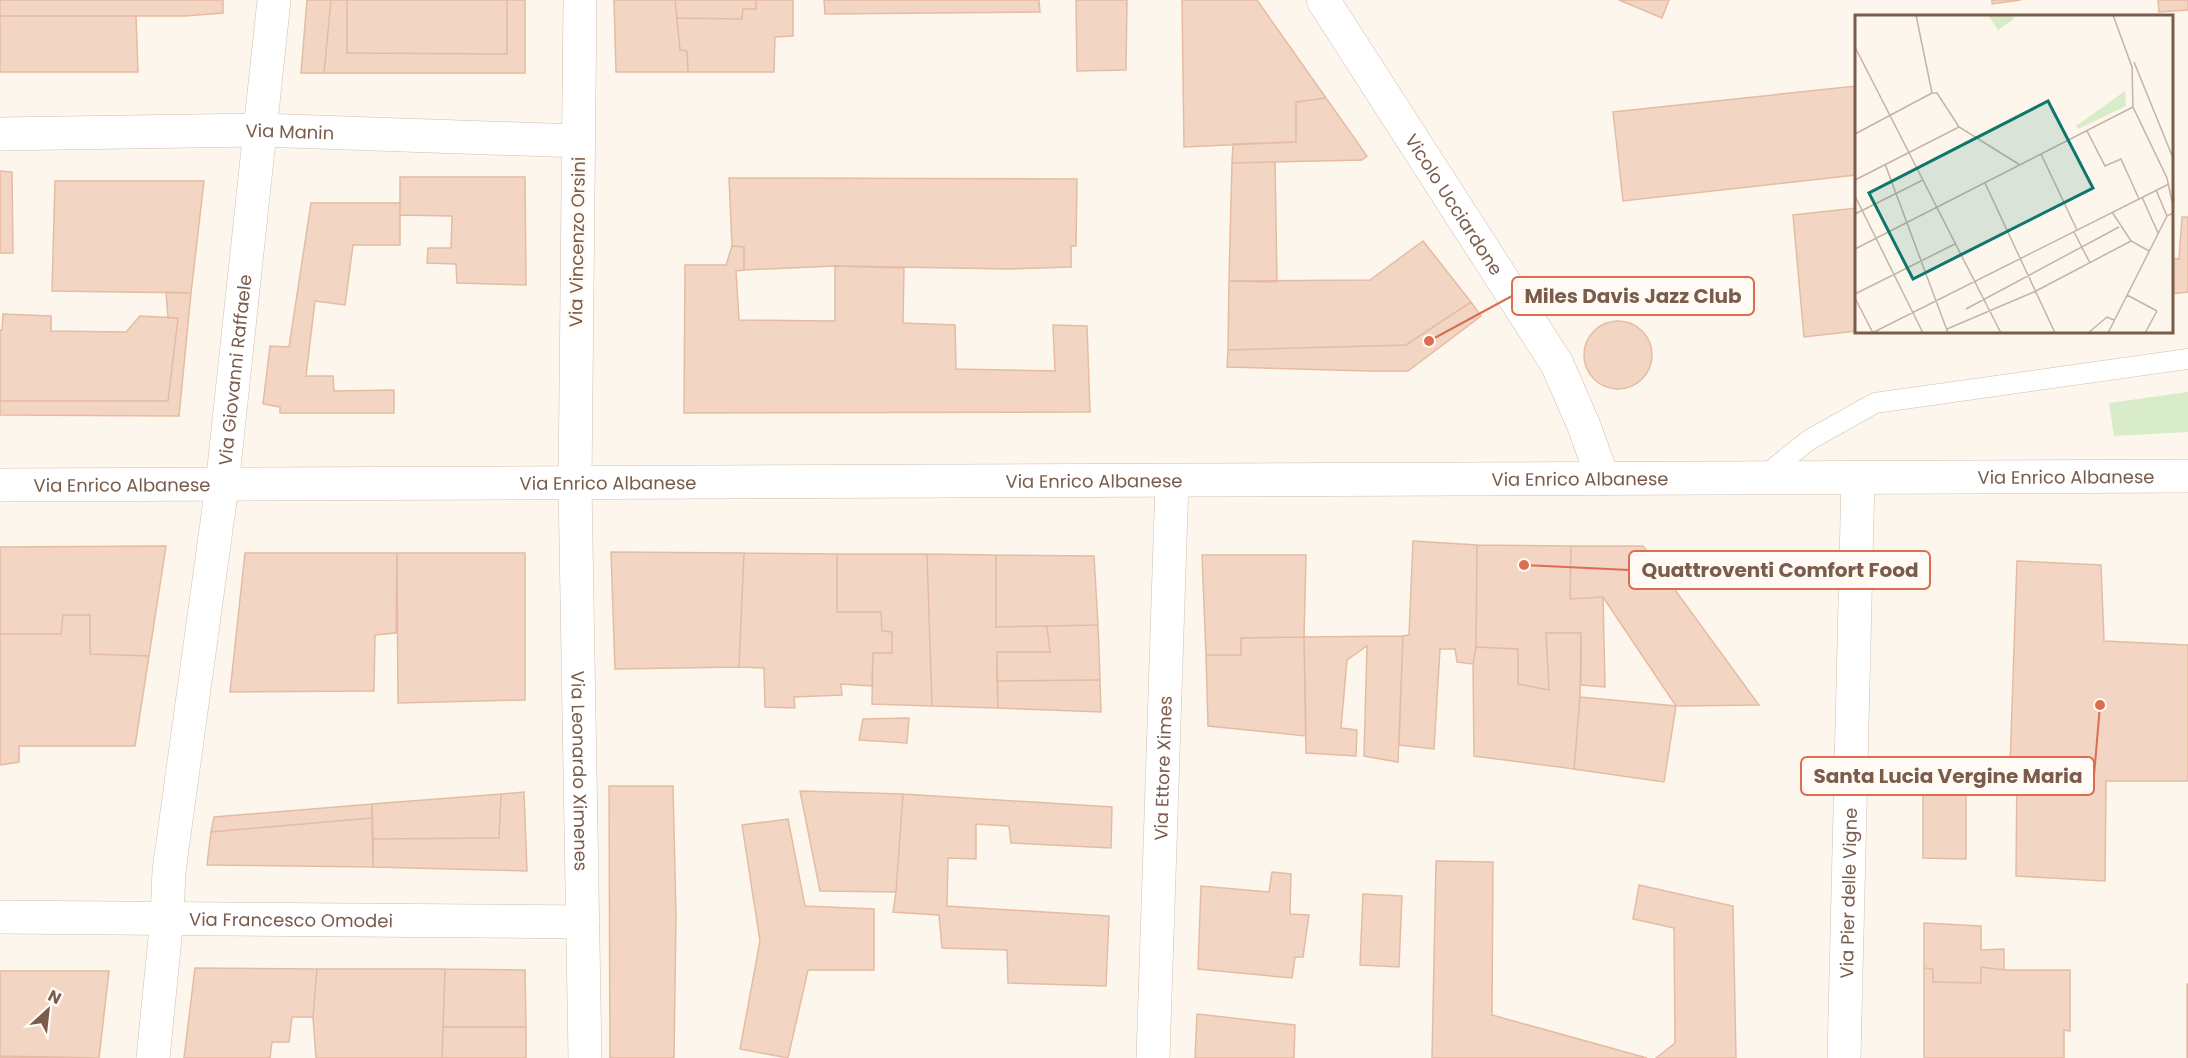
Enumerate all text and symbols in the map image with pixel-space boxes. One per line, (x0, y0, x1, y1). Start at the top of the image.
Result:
inset map (1855, 15, 2173, 333)
street label: Via Manin (245, 117, 335, 145)
street label: Vicolo Ucciardone (1400, 129, 1509, 280)
street label: Via Vincenzo Orsini (563, 157, 591, 327)
street label: Via Giovanni Raffaele (212, 273, 257, 467)
callout: Miles Davis Jazz Club (1512, 277, 1754, 315)
text: Miles Davis Jazz Club (1524, 282, 1742, 310)
street label: Via Enrico Albanese (1977, 464, 2155, 489)
street label: Via Enrico Albanese (1491, 466, 1669, 491)
street label: Via Enrico Albanese (1005, 468, 1183, 493)
street label: Via Enrico Albanese (519, 470, 697, 495)
street label: Via Enrico Albanese (33, 472, 211, 497)
callout: Quattroventi Comfort Food (1629, 551, 1930, 589)
text: Quattroventi Comfort Food (1642, 556, 1918, 584)
street label: Via Leonardo Ximenes (566, 670, 594, 871)
street label: Via Ettore Ximes (1148, 695, 1177, 841)
callout: Santa Lucia Vergine Maria (1801, 757, 2094, 795)
text: Santa Lucia Vergine Maria (1813, 762, 2083, 790)
street label: Via Pier delle Vigne (1833, 807, 1863, 979)
street label: Via Francesco Omodei (189, 906, 393, 933)
north arrow (18, 980, 78, 1040)
text: N (44, 984, 65, 1010)

